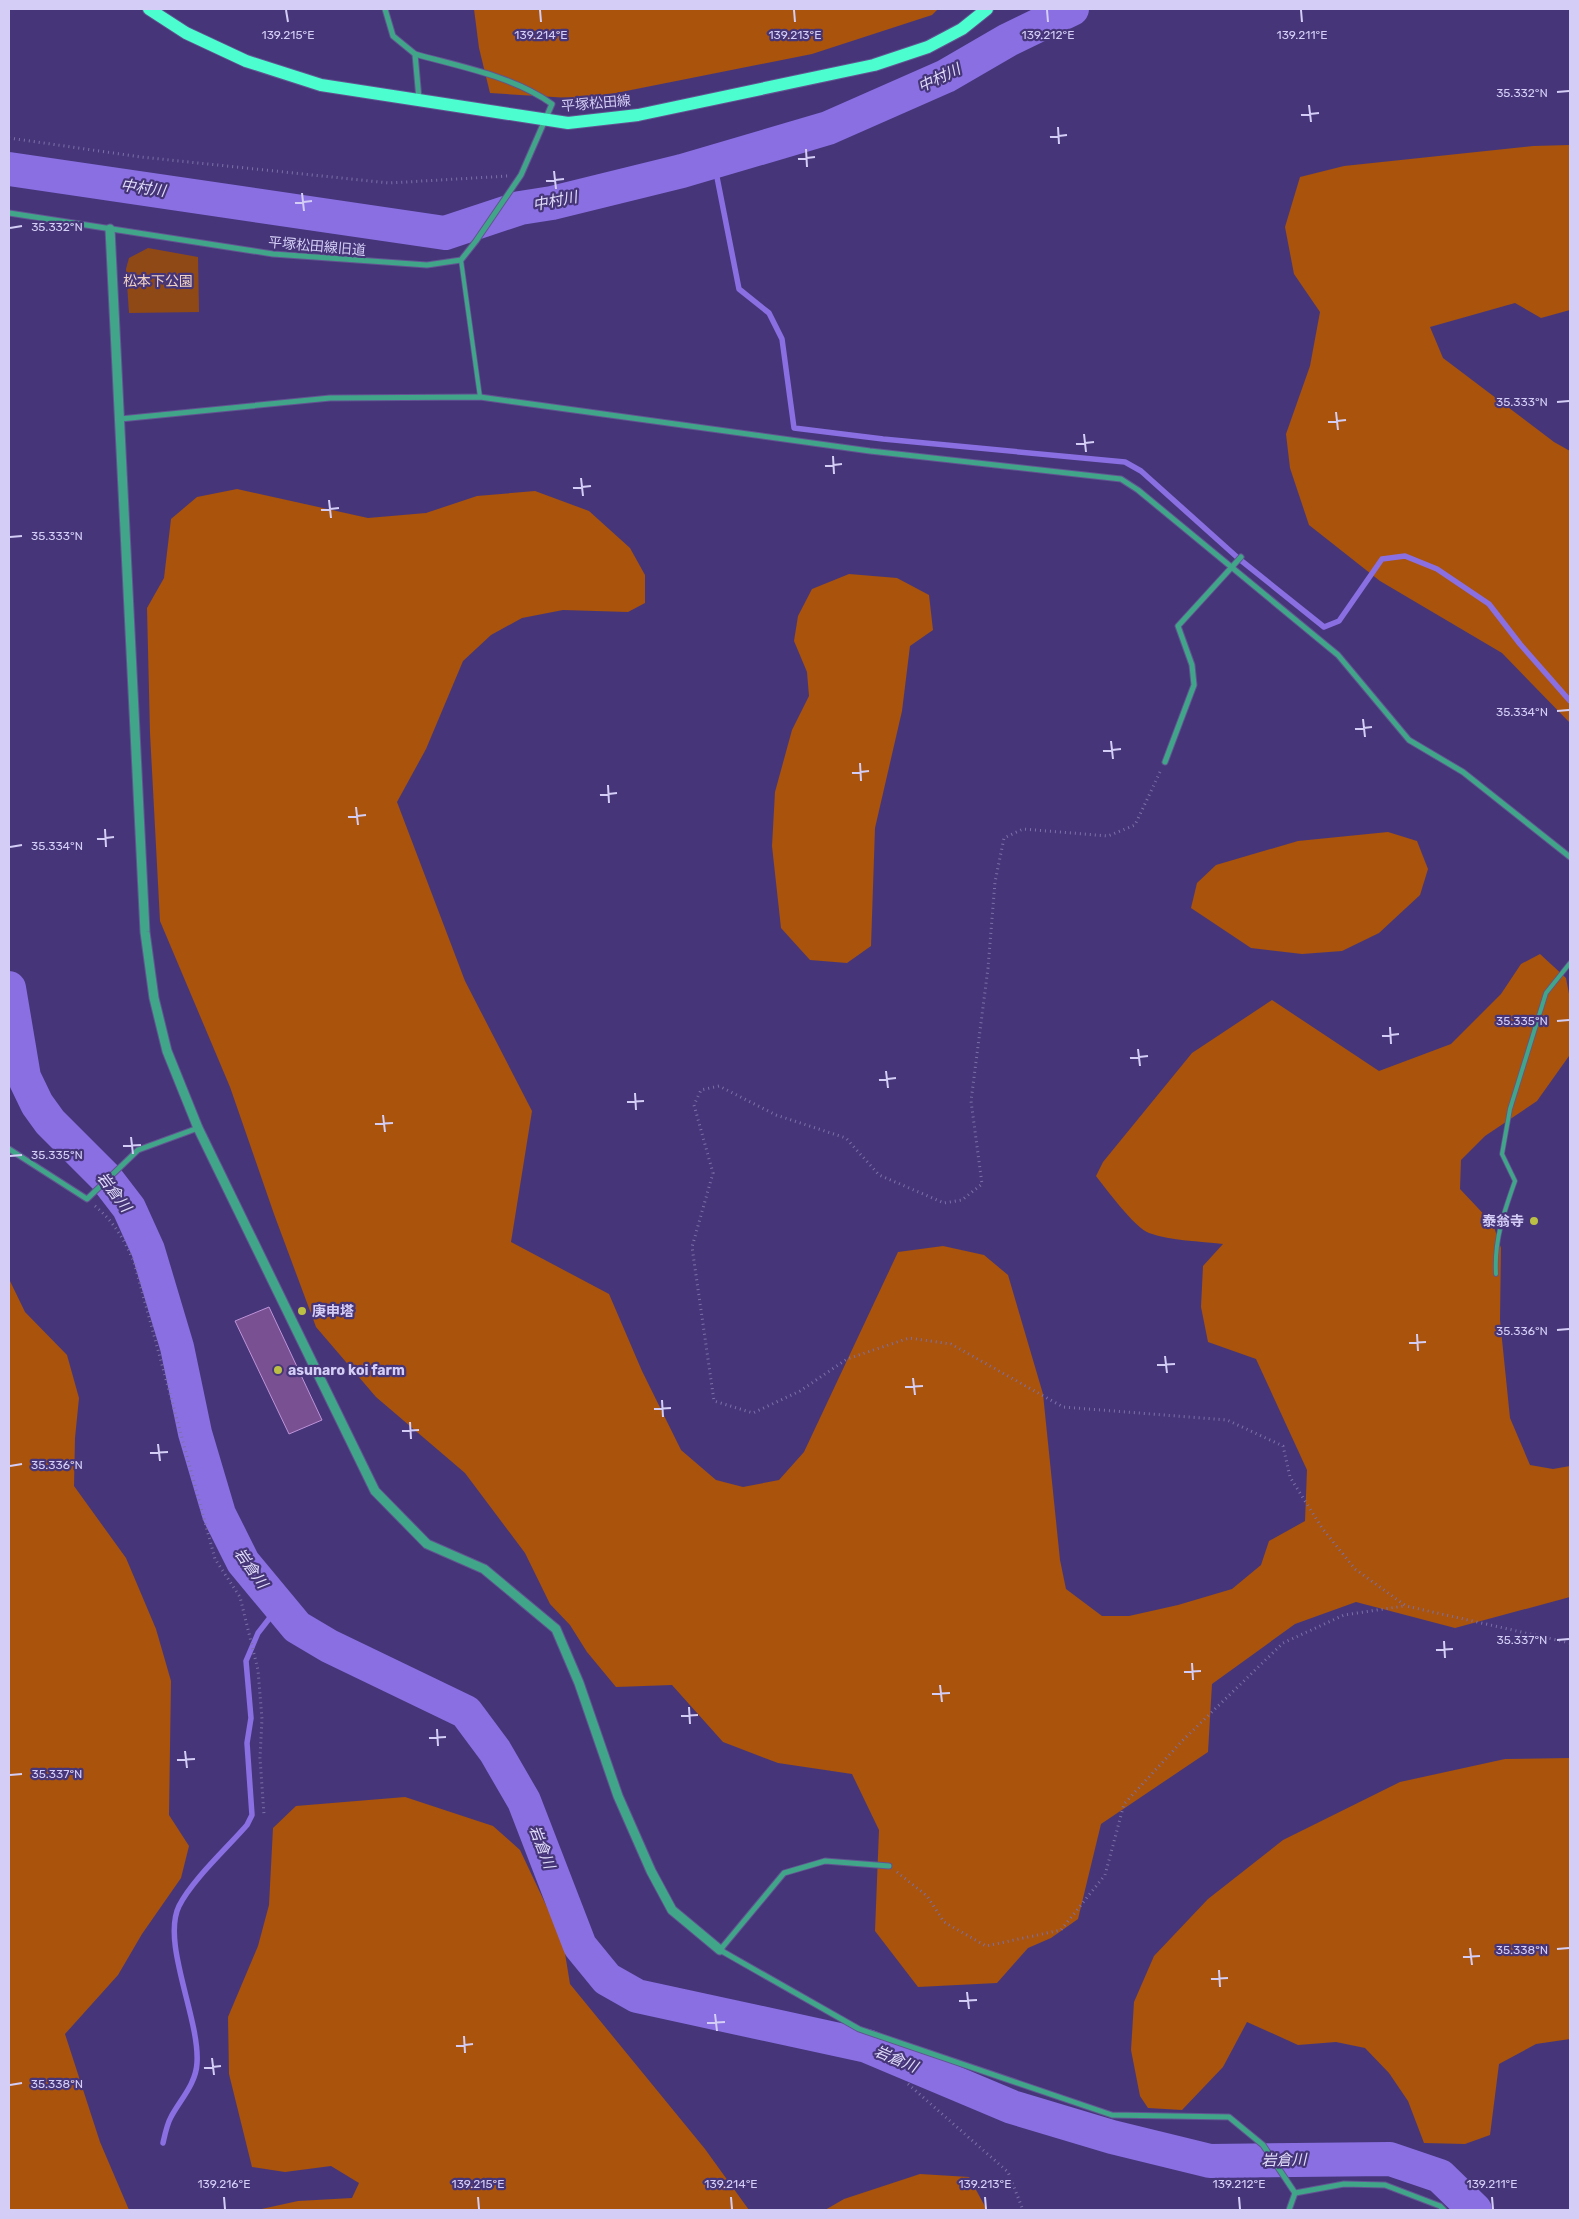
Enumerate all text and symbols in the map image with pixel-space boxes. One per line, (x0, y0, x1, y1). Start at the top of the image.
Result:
text: 139.215°E (262, 28, 314, 42)
text: 139.214°E (514, 28, 568, 42)
text: 139.213°E (768, 28, 822, 42)
text: 139.212°E (1022, 28, 1074, 42)
text: 139.211°E (1277, 28, 1327, 42)
water label: 中村川 (915, 59, 965, 96)
text: 35.332°N (1496, 86, 1548, 100)
street label: 平塚松田線 (560, 92, 632, 115)
water label: 中村川 (119, 176, 169, 200)
water label: 中村川 (531, 187, 581, 214)
text: 35.332°N (31, 220, 83, 234)
street label: 平塚松田線旧道 (267, 234, 367, 259)
park label: 松本下公園 (123, 273, 193, 290)
text: 35.333°N (1496, 395, 1548, 409)
text: 35.333°N (31, 529, 83, 543)
text: 35.334°N (1496, 705, 1548, 719)
text: 35.334°N (31, 839, 83, 853)
text: 35.335°N (1496, 1014, 1548, 1028)
text: 35.335°N (31, 1148, 83, 1162)
water label: 岩倉川 (93, 1169, 136, 1217)
place label: 泰翁寺 (1482, 1213, 1524, 1230)
marker: 泰翁寺 (1528, 1215, 1540, 1227)
place label: 庚申塔 (312, 1303, 354, 1320)
marker: 庚申塔 (296, 1305, 308, 1317)
text: 35.336°N (1496, 1324, 1548, 1338)
place label: asunaro koi farm (288, 1362, 405, 1379)
marker: asunaro koi farm (272, 1364, 284, 1376)
text: 35.336°N (31, 1458, 83, 1472)
water label: 岩倉川 (231, 1544, 272, 1593)
text: 35.337°N (1497, 1633, 1547, 1647)
text: 35.337°N (32, 1767, 82, 1781)
water label: 岩倉川 (526, 1823, 559, 1873)
text: 35.338°N (1496, 1943, 1548, 1957)
water label: 岩倉川 (872, 2042, 922, 2077)
text: 35.338°N (31, 2077, 83, 2091)
water label: 岩倉川 (1261, 2151, 1309, 2169)
text: 139.216°E (197, 2177, 251, 2191)
text: 139.215°E (452, 2177, 504, 2191)
text: 139.214°E (704, 2177, 758, 2191)
text: 139.213°E (958, 2177, 1012, 2191)
text: 139.212°E (1213, 2177, 1265, 2191)
text: 139.211°E (1467, 2177, 1517, 2191)

